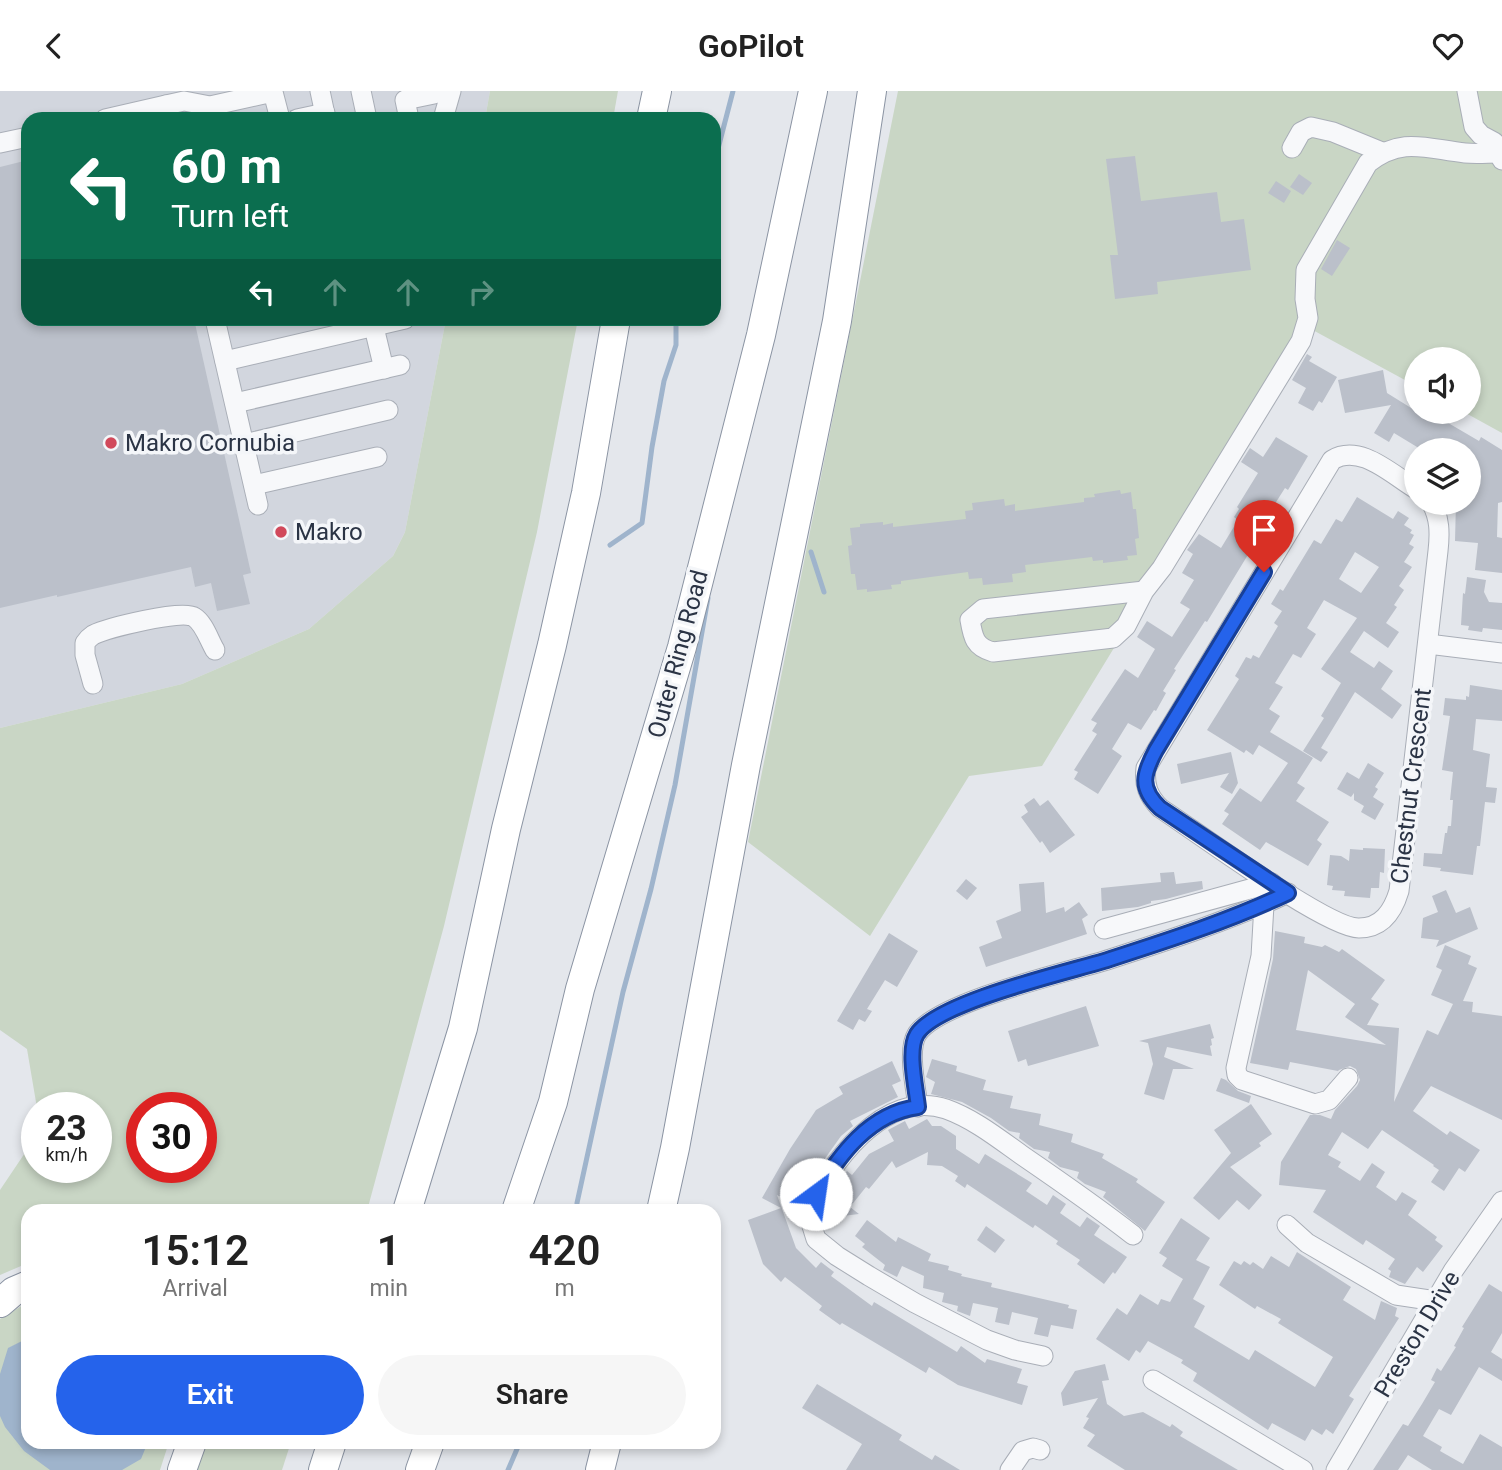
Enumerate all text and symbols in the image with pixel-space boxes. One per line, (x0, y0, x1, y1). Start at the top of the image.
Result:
icon: back (35, 27, 73, 65)
text: GoPilot (698, 27, 804, 65)
icon: heart (1429, 27, 1467, 65)
text: 60 m (171, 138, 282, 195)
icon: left (56, 140, 147, 231)
text: Turn left (171, 197, 289, 235)
icon: left (243, 273, 281, 311)
icon: ahead (316, 273, 354, 311)
icon: ahead (389, 273, 427, 311)
icon: right (462, 273, 500, 311)
map controls (1404, 347, 1481, 515)
button: sound (1404, 347, 1481, 424)
place label: Makro Cornubia (125, 429, 295, 457)
marker: Makro Cornubia (103, 435, 119, 451)
button: layers (1404, 438, 1481, 515)
pin (1234, 500, 1294, 572)
icon: arrive (1245, 511, 1283, 549)
place label: Makro (295, 518, 363, 546)
marker: Makro (273, 524, 289, 540)
street label: Outer Ring Road (642, 567, 714, 741)
street label: Chestnut Crescent (1385, 686, 1437, 886)
speed limit sign: 30 (126, 1092, 217, 1183)
text: 23 (46, 1108, 87, 1149)
text: km/h (45, 1144, 88, 1165)
position arrow (779, 1157, 853, 1231)
text: 15:12 (142, 1226, 249, 1275)
text: 1 (377, 1226, 401, 1275)
text: 420 (528, 1226, 600, 1275)
street label: Preston Drive (1368, 1266, 1466, 1402)
text: Arrival (163, 1275, 228, 1302)
text: min (369, 1275, 408, 1302)
text: m (554, 1275, 575, 1302)
button: Exit (56, 1355, 364, 1435)
button: Share (378, 1355, 686, 1435)

